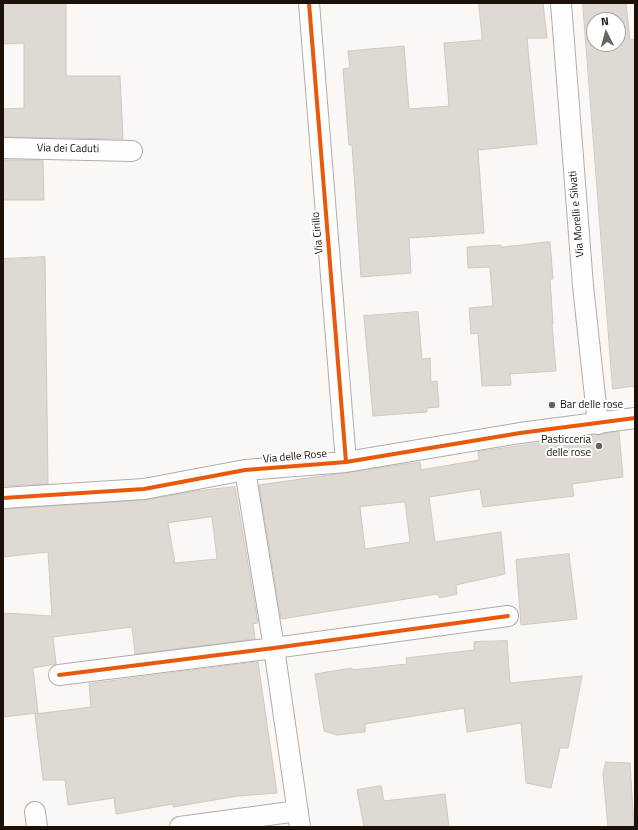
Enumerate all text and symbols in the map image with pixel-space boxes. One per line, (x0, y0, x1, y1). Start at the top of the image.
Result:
north arrow (586, 12, 626, 52)
text: N (600, 13, 609, 29)
street label: Via dei Caduti (37, 142, 99, 156)
street label: Via Morelli e Silvati (567, 170, 587, 258)
street label: Via Cirillo (310, 211, 326, 255)
place label: Bar delle rose (560, 398, 623, 412)
marker: Bar delle rose (547, 400, 557, 410)
place label: Pasticceria delle rose (541, 433, 591, 459)
marker: Pasticceria delle rose (594, 441, 604, 451)
street label: Via delle Rose (262, 448, 328, 466)

